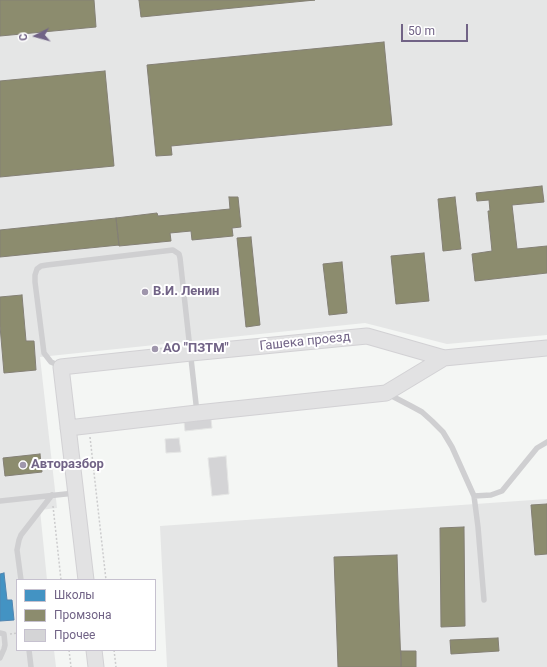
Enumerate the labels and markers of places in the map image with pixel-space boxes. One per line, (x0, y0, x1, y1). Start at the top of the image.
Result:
place label: В.И. Ленин (153, 284, 219, 300)
marker: В.И. Ленин (140, 287, 150, 297)
place label: АО "ПЗТМ" (163, 341, 229, 357)
marker: АО "ПЗТМ" (150, 344, 160, 354)
place label: Авторазбор (31, 457, 104, 473)
marker: Авторазбор (18, 460, 28, 470)

